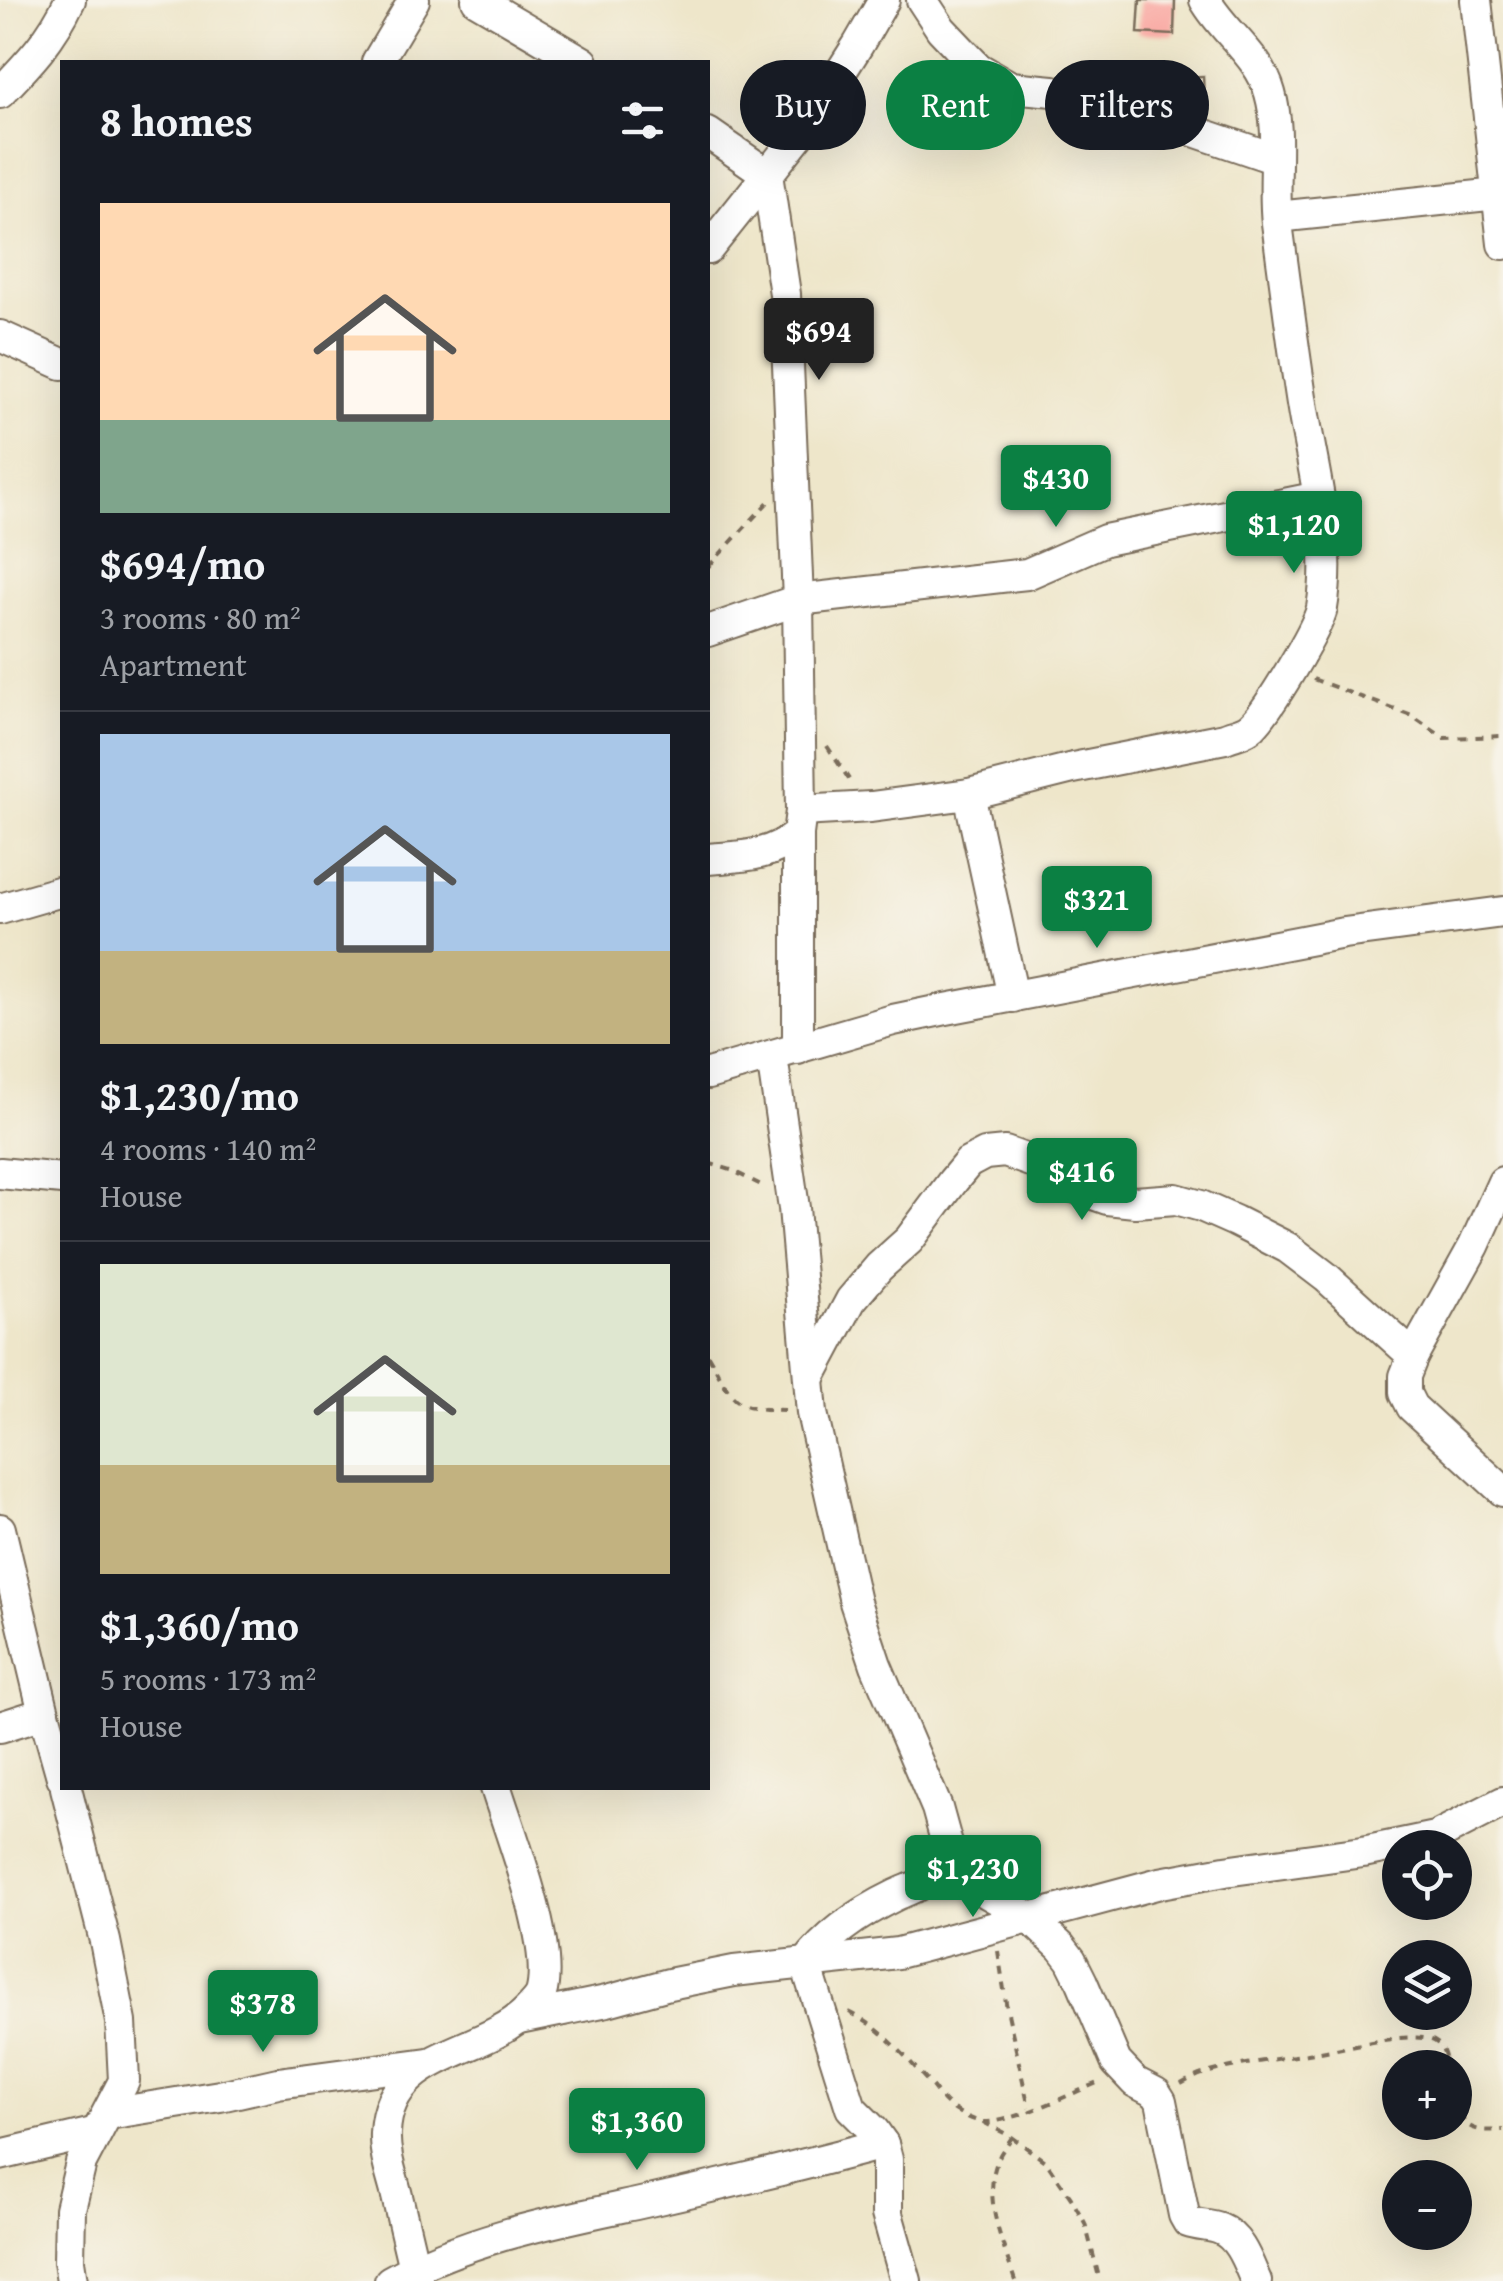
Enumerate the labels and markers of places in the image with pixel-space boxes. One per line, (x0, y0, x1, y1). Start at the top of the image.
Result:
pin: $694 (760, 298, 878, 383)
pin: $430 (997, 445, 1115, 530)
pin: $1,120 (1213, 491, 1375, 576)
pin: $321 (1038, 866, 1156, 951)
pin: $416 (1023, 1138, 1141, 1223)
pin: $1,230 (892, 1835, 1054, 1920)
pin: $378 (204, 1970, 322, 2055)
pin: $1,360 (556, 2088, 718, 2173)

